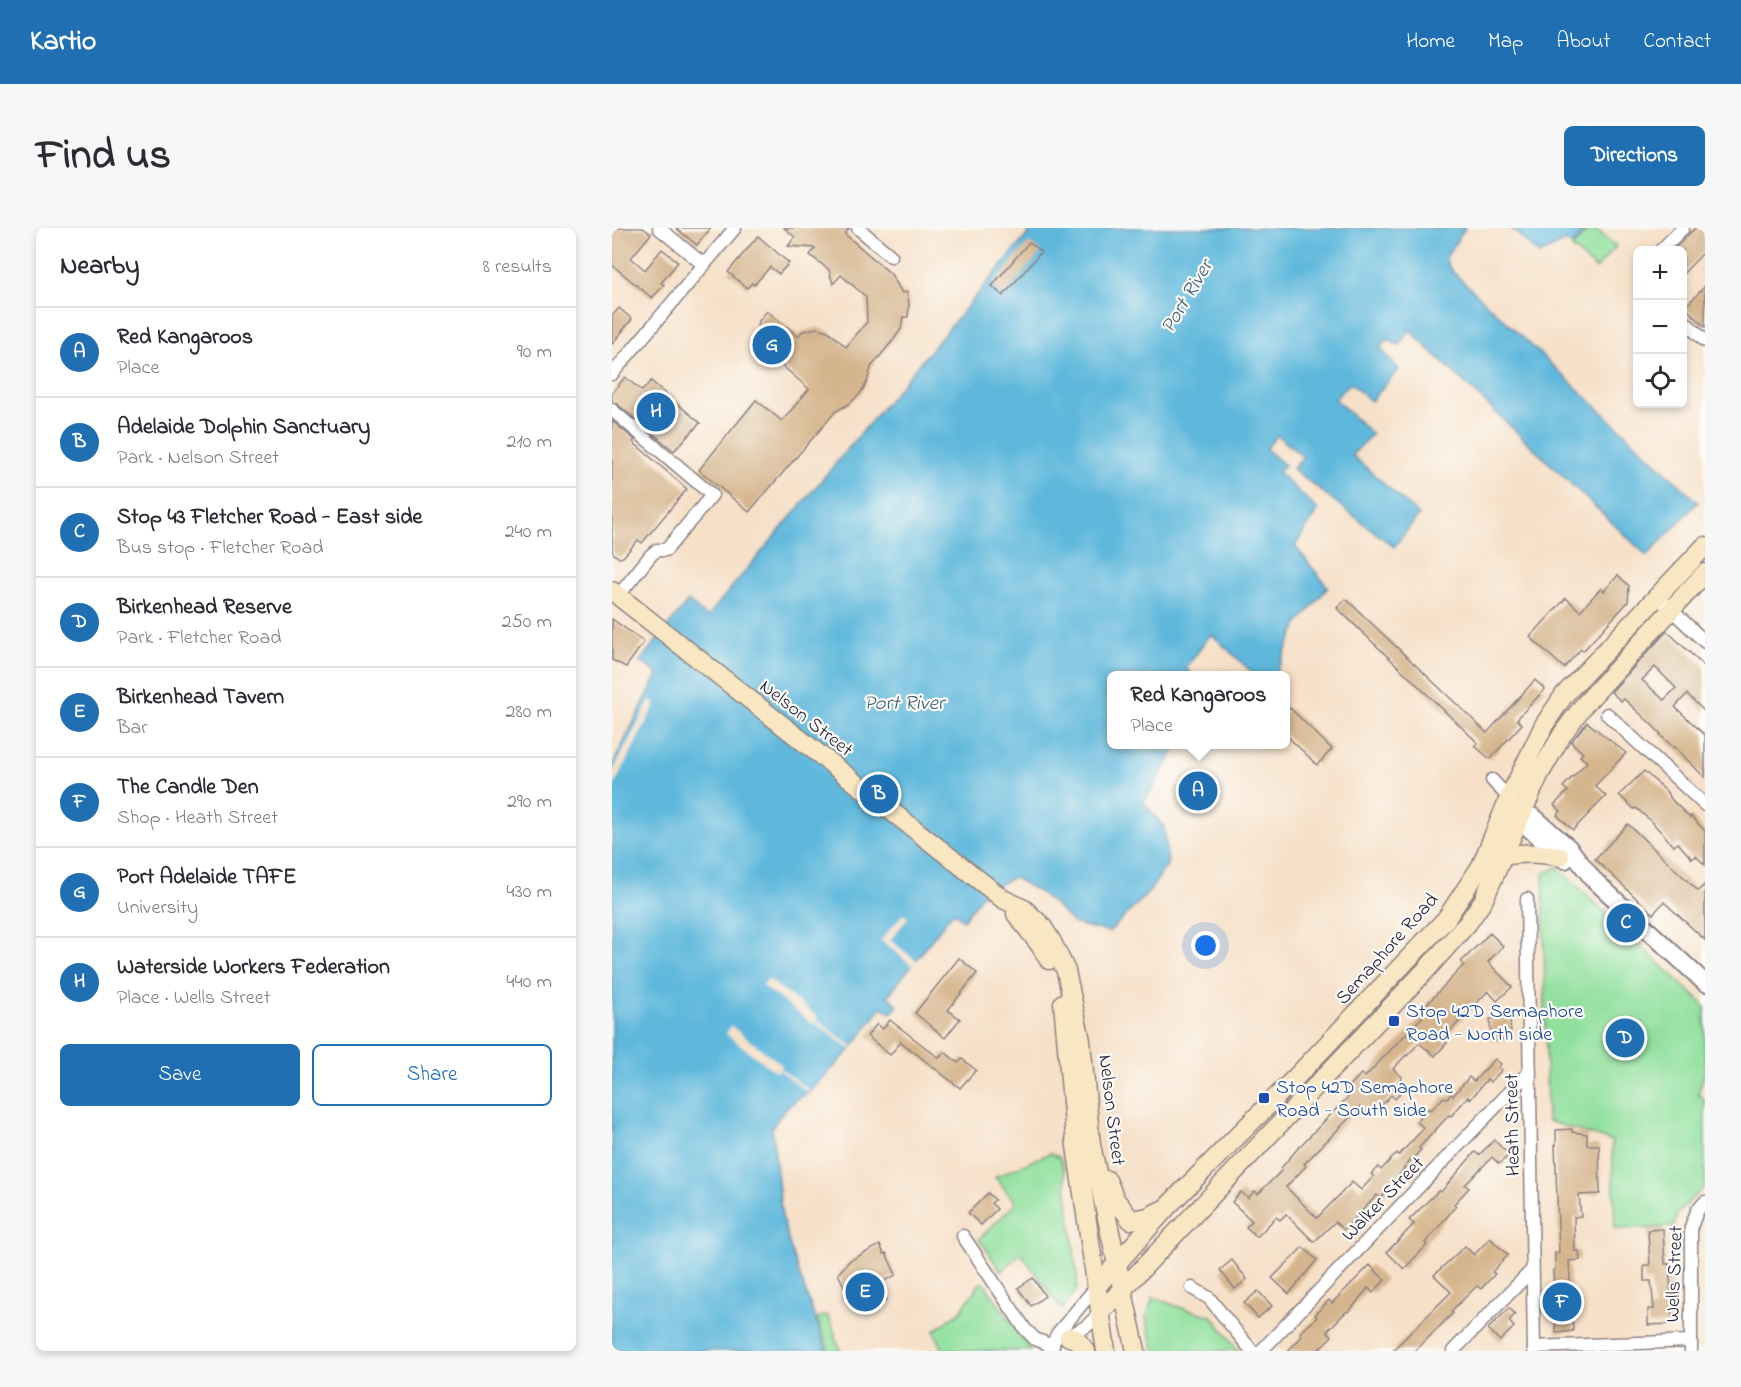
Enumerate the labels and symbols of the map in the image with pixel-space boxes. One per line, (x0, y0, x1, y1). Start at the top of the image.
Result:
water label: Port River (1154, 253, 1223, 339)
pin: G (752, 322, 792, 368)
pin: H (636, 390, 675, 435)
street label: Nelson Street (753, 673, 859, 765)
water label: Port River (864, 689, 947, 719)
pin: A (1178, 768, 1218, 814)
pin: B (860, 772, 898, 816)
street label: Semaphore Road (1330, 887, 1446, 1012)
pin: C (1606, 900, 1646, 946)
your location (1191, 931, 1220, 960)
place label: Stop 42D Semaphore Road - North side (1406, 998, 1583, 1050)
marker: Stop 42D Semaphore Road - North side (1387, 1014, 1401, 1028)
pin: D (1606, 1016, 1644, 1060)
street label: Nelson Street (1089, 1053, 1132, 1168)
street label: Heath Street (1498, 1073, 1529, 1177)
place label: Stop 42D Semaphore Road - South side (1276, 1074, 1453, 1126)
marker: Stop 42D Semaphore Road - South side (1257, 1091, 1271, 1105)
street label: Walker Street (1336, 1150, 1432, 1249)
street label: Wells Street (1659, 1225, 1692, 1323)
pin: E (846, 1270, 884, 1314)
pin: F (1542, 1280, 1582, 1324)

